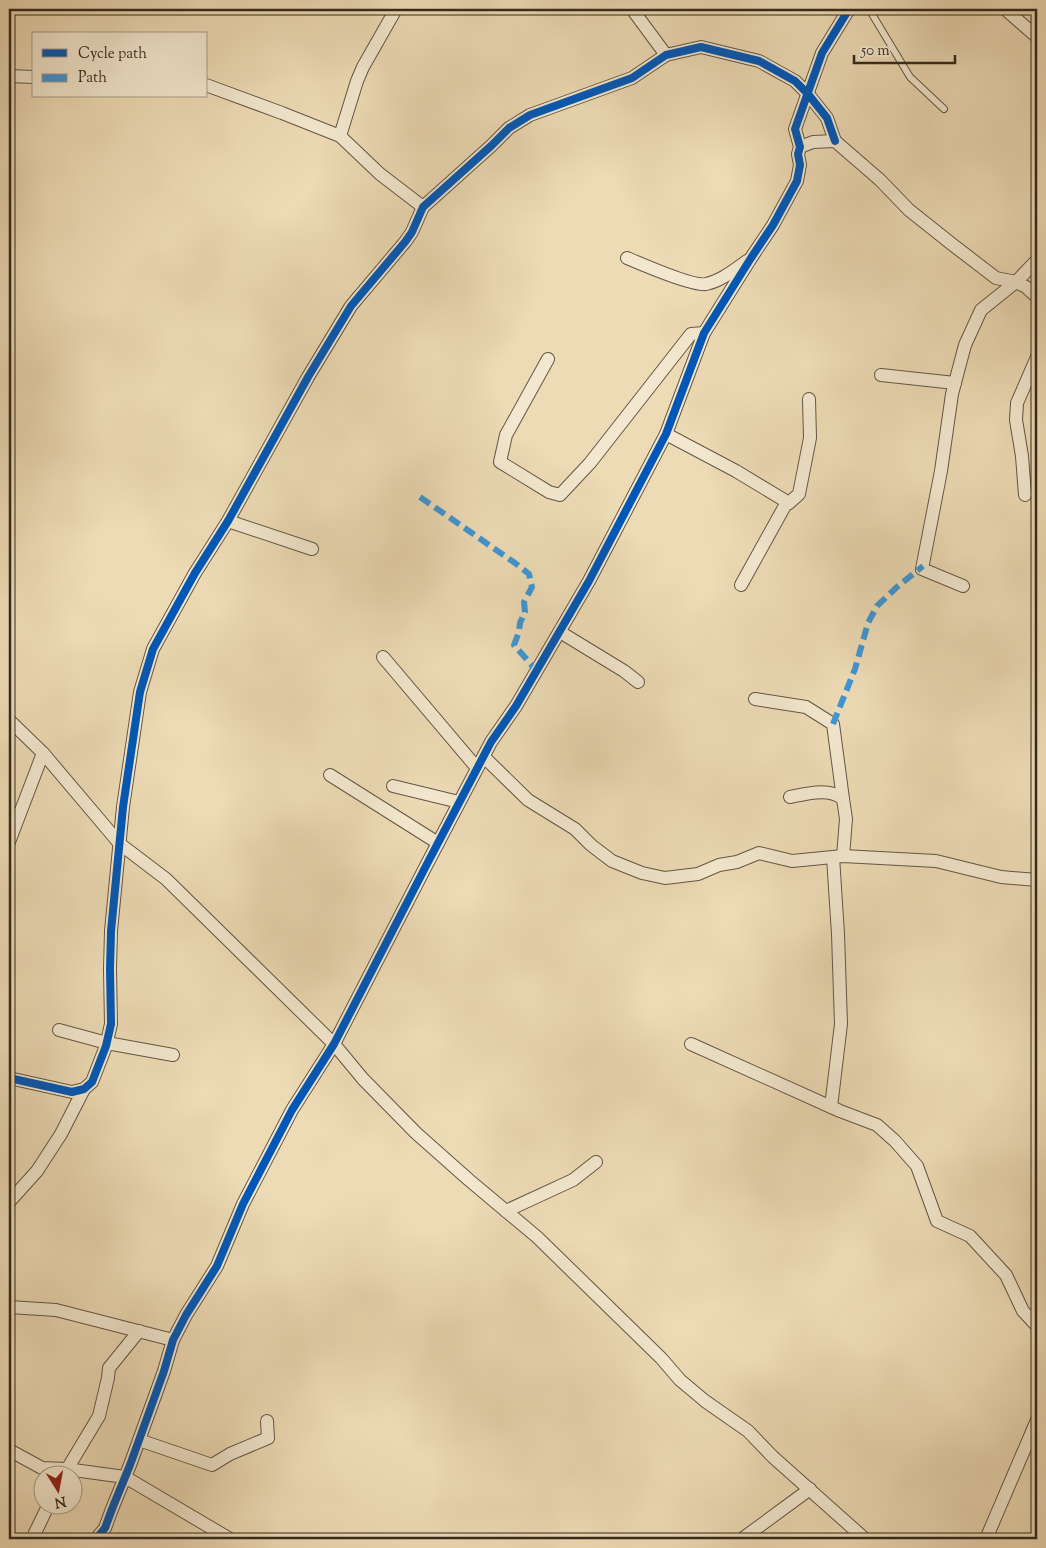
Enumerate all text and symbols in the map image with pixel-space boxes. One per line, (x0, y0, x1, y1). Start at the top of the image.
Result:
legend (32, 32, 208, 98)
scale bar (854, 32, 955, 64)
text: 50 m (860, 41, 890, 62)
text: Cycle path (78, 44, 147, 65)
text: Path (78, 68, 107, 89)
north arrow (32, 1466, 82, 1516)
text: N (53, 1490, 67, 1512)

